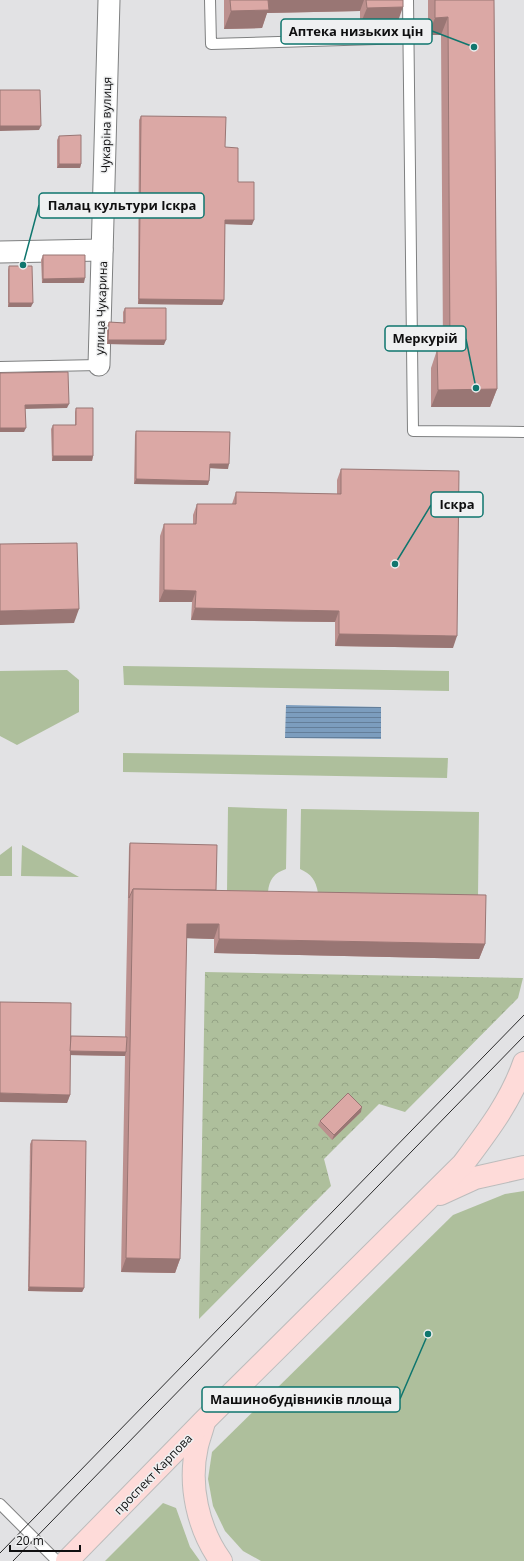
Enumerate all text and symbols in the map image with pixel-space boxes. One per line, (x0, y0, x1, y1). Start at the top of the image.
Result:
callout: Аптека низьких цін (281, 19, 432, 44)
text: Аптека низьких цін (289, 22, 423, 40)
street label: Чукаріна вулиця (97, 77, 115, 173)
callout: Палац культури Іскра (39, 193, 204, 218)
text: Палац культури Іскра (48, 196, 196, 214)
street label: улица Чукарина (91, 261, 111, 355)
callout: Меркурій (385, 326, 466, 351)
text: Меркурій (392, 329, 458, 347)
callout: Іскра (431, 492, 483, 517)
text: Іскра (439, 495, 475, 513)
callout: Машинобудівників площа (202, 1387, 400, 1412)
text: Машинобудівників площа (210, 1390, 392, 1408)
street label: проспект Карпова (110, 1430, 196, 1518)
scale bar (10, 1527, 80, 1553)
text: 20 m (16, 1532, 44, 1549)

